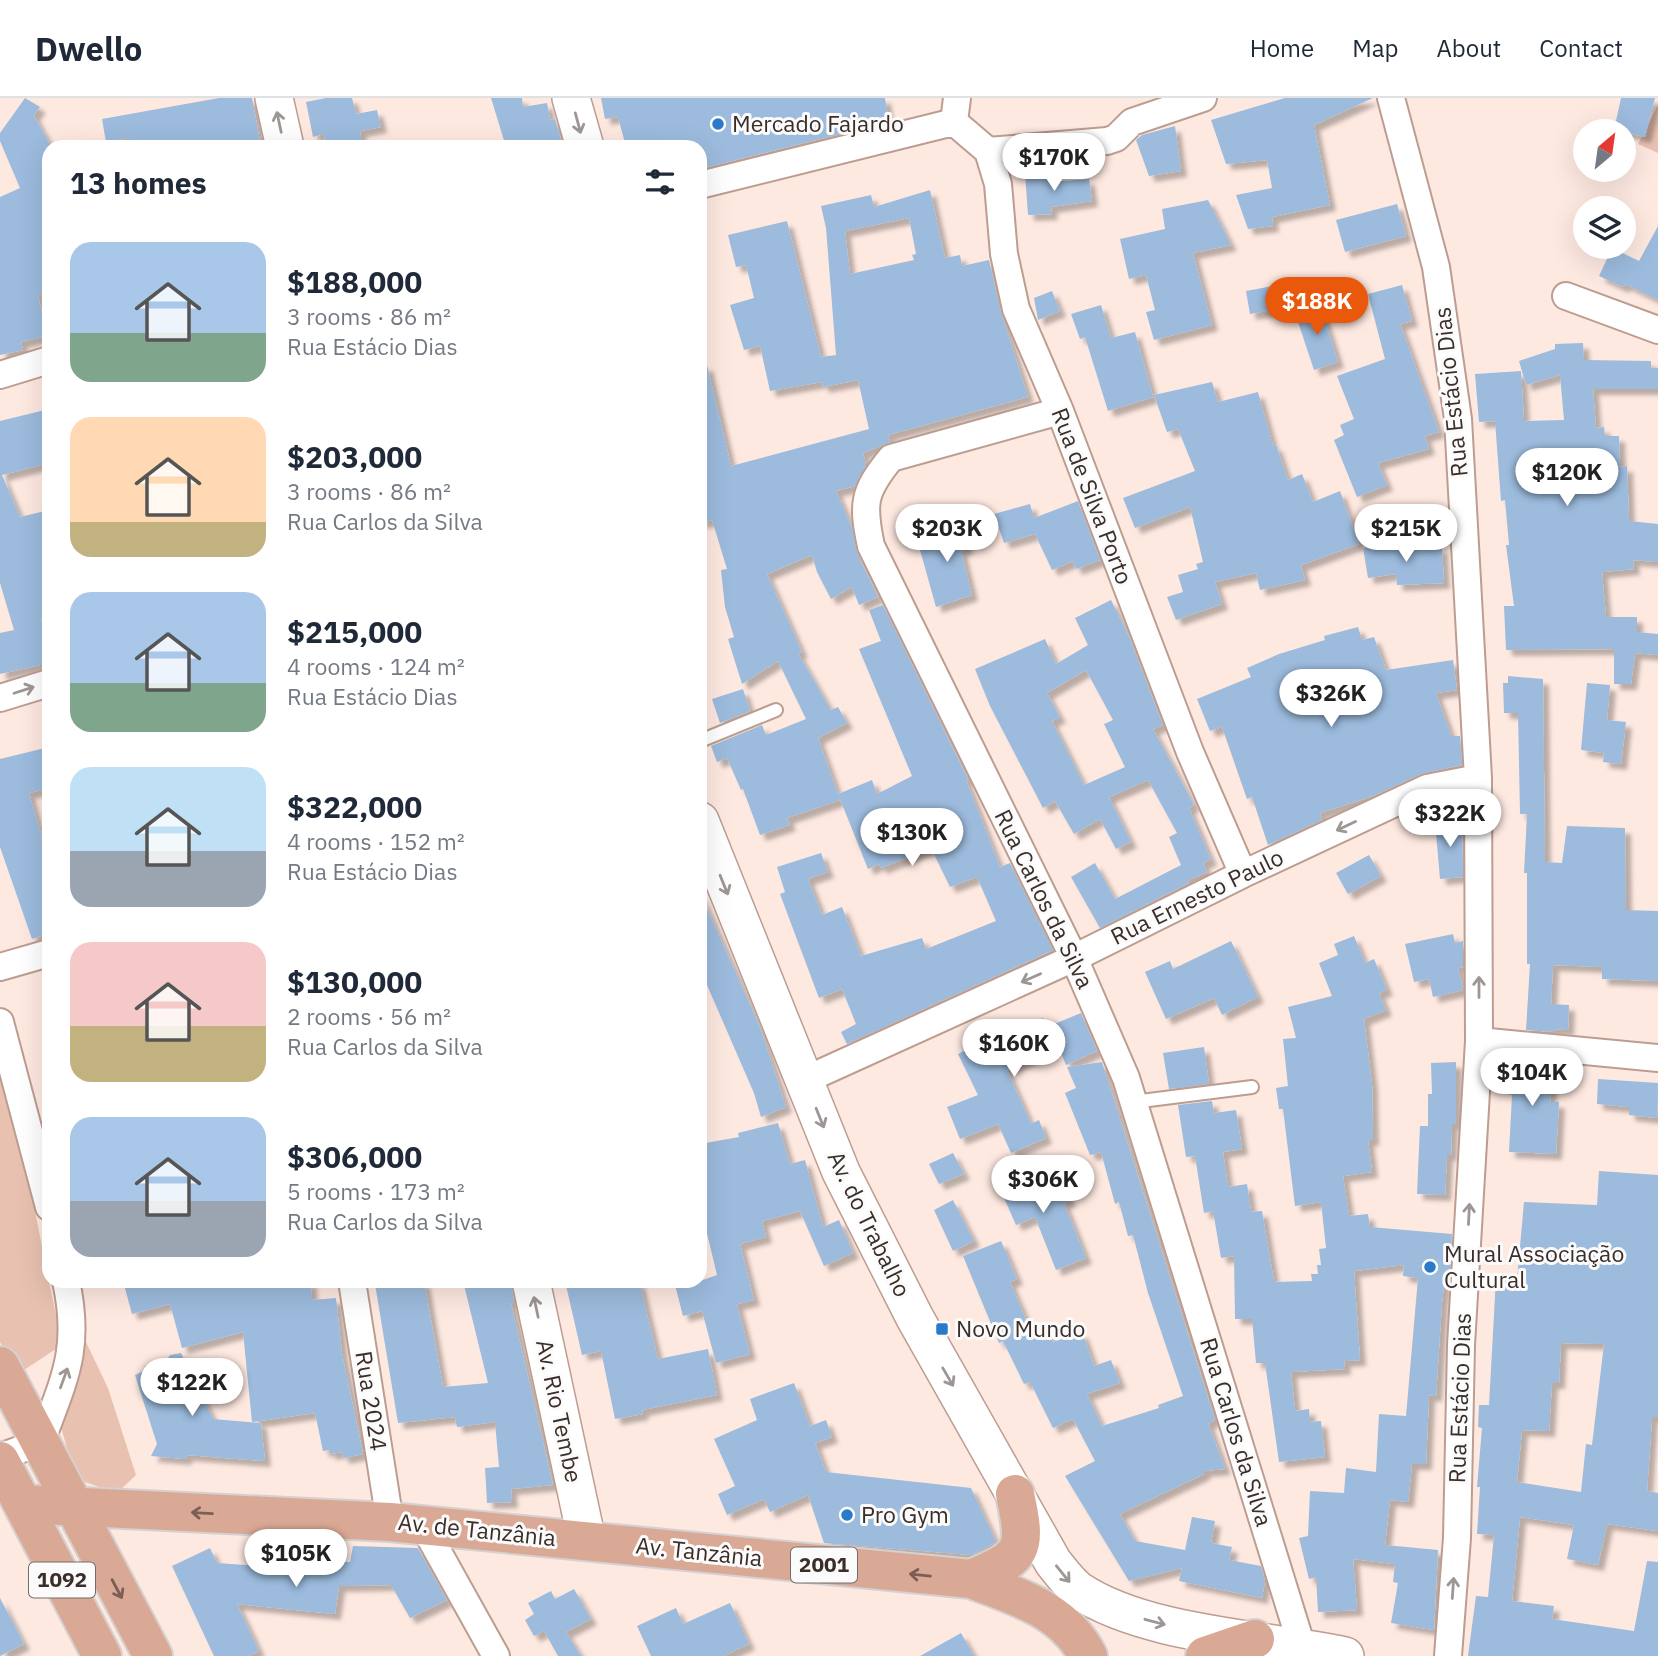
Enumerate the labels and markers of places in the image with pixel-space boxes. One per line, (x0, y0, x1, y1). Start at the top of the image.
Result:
place label: Mercado Fajardo (732, 108, 904, 138)
marker: Mercado Fajardo (710, 116, 726, 132)
pin: $170K (1005, 134, 1103, 193)
pin: $188K (1268, 278, 1366, 337)
pin: $120K (1518, 448, 1616, 508)
pin: $203K (898, 504, 996, 564)
pin: $215K (1357, 504, 1455, 564)
pin: $326K (1282, 670, 1380, 729)
pin: $322K (1401, 790, 1499, 849)
pin: $130K (863, 808, 961, 868)
pin: $160K (965, 1020, 1063, 1079)
pin: $104K (1483, 1048, 1581, 1108)
pin: $306K (994, 1156, 1092, 1215)
place label: Mural Associação Cultural (1444, 1238, 1624, 1294)
marker: Mural Associação Cultural (1422, 1259, 1438, 1275)
place label: Novo Mundo (956, 1313, 1085, 1343)
marker: Novo Mundo (934, 1321, 950, 1337)
pin: $122K (143, 1358, 241, 1418)
place label: Pro Gym (861, 1499, 949, 1529)
marker: Pro Gym (839, 1507, 855, 1523)
pin: $105K (247, 1530, 345, 1589)

